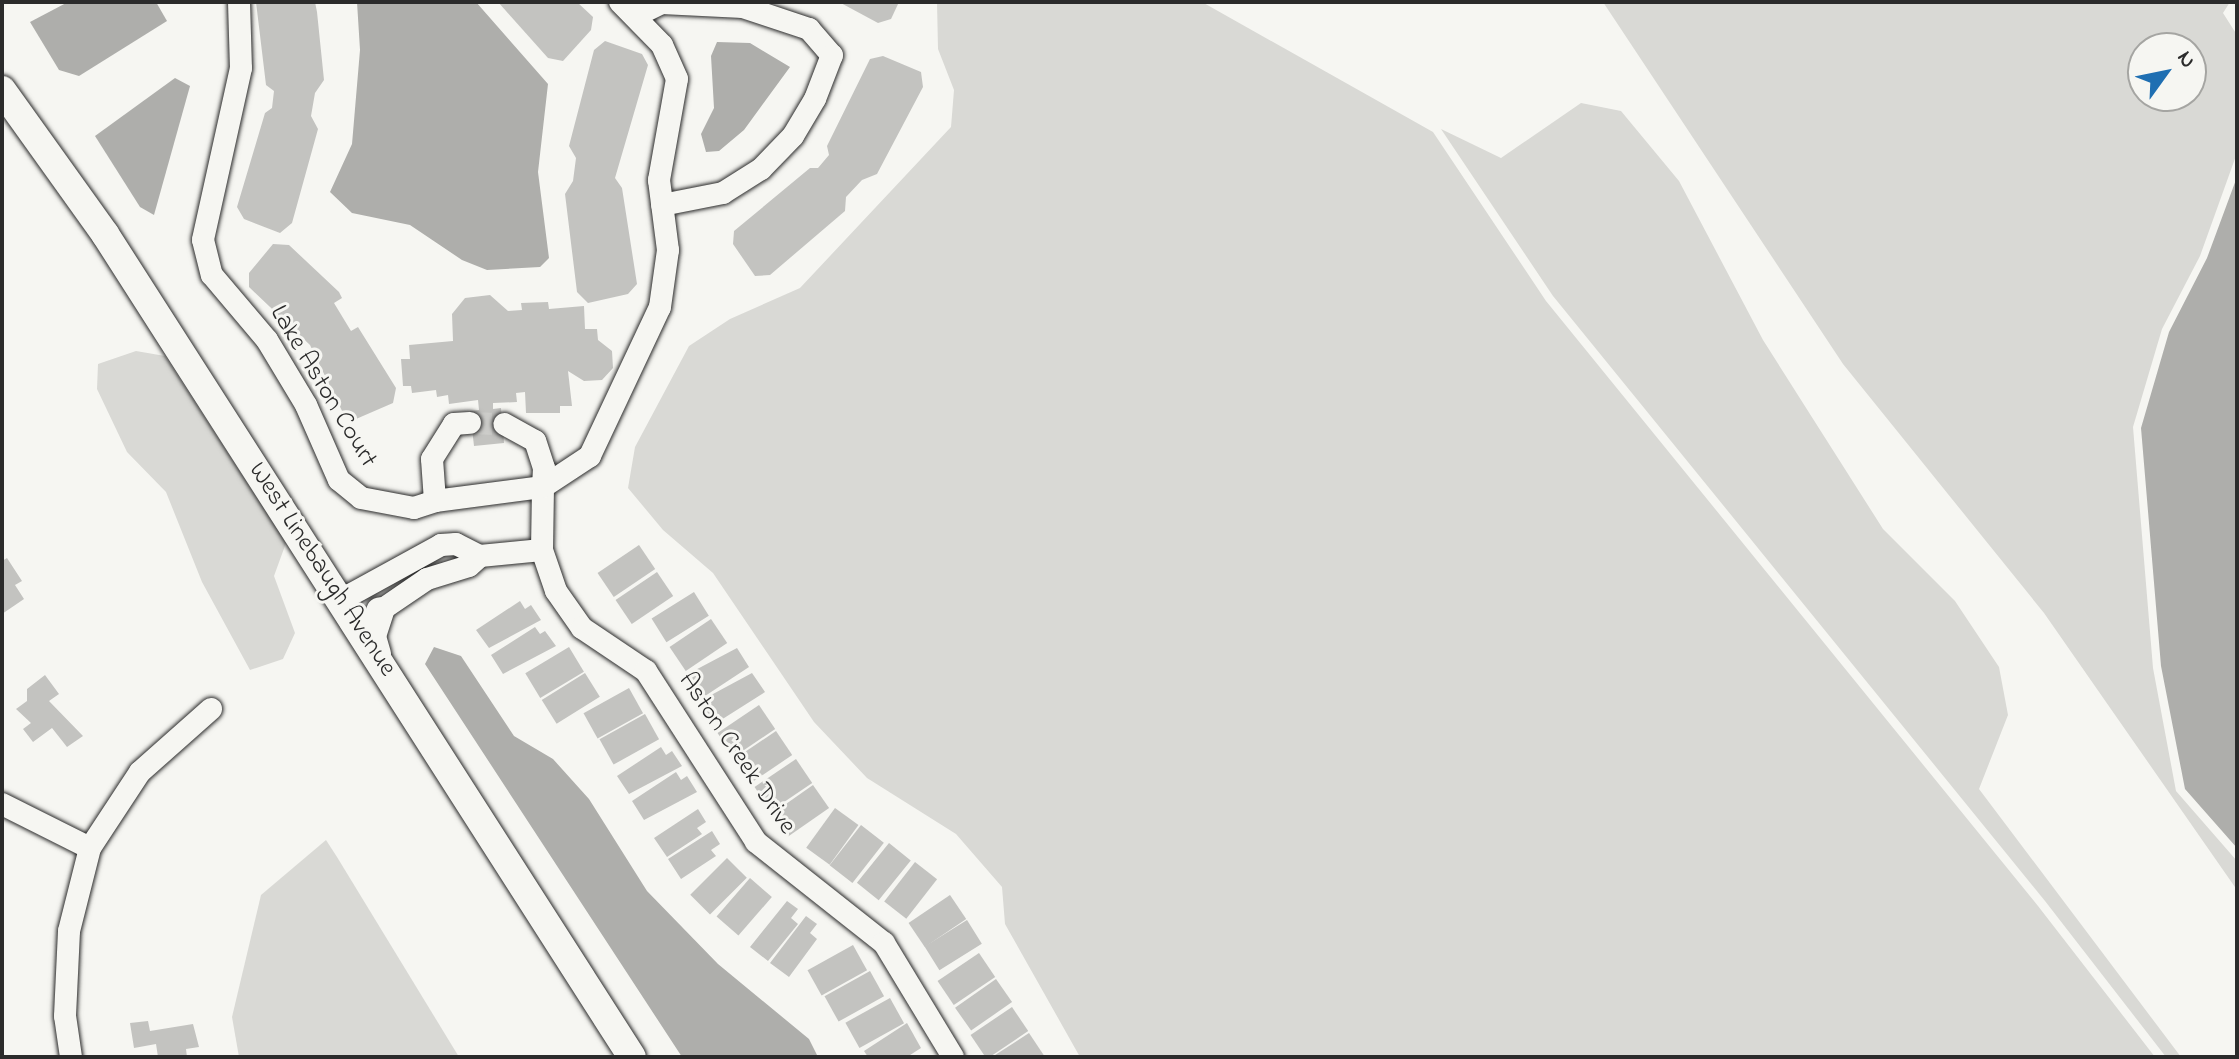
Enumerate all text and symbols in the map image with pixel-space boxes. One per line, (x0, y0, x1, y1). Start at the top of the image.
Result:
north arrow (2127, 32, 2207, 112)
text: N (2168, 45, 2203, 75)
street label: Lake Aston Court (261, 300, 383, 474)
street label: West Linebaugh Avenue (240, 457, 402, 683)
street label: Aston Creek Drive (670, 667, 802, 841)

